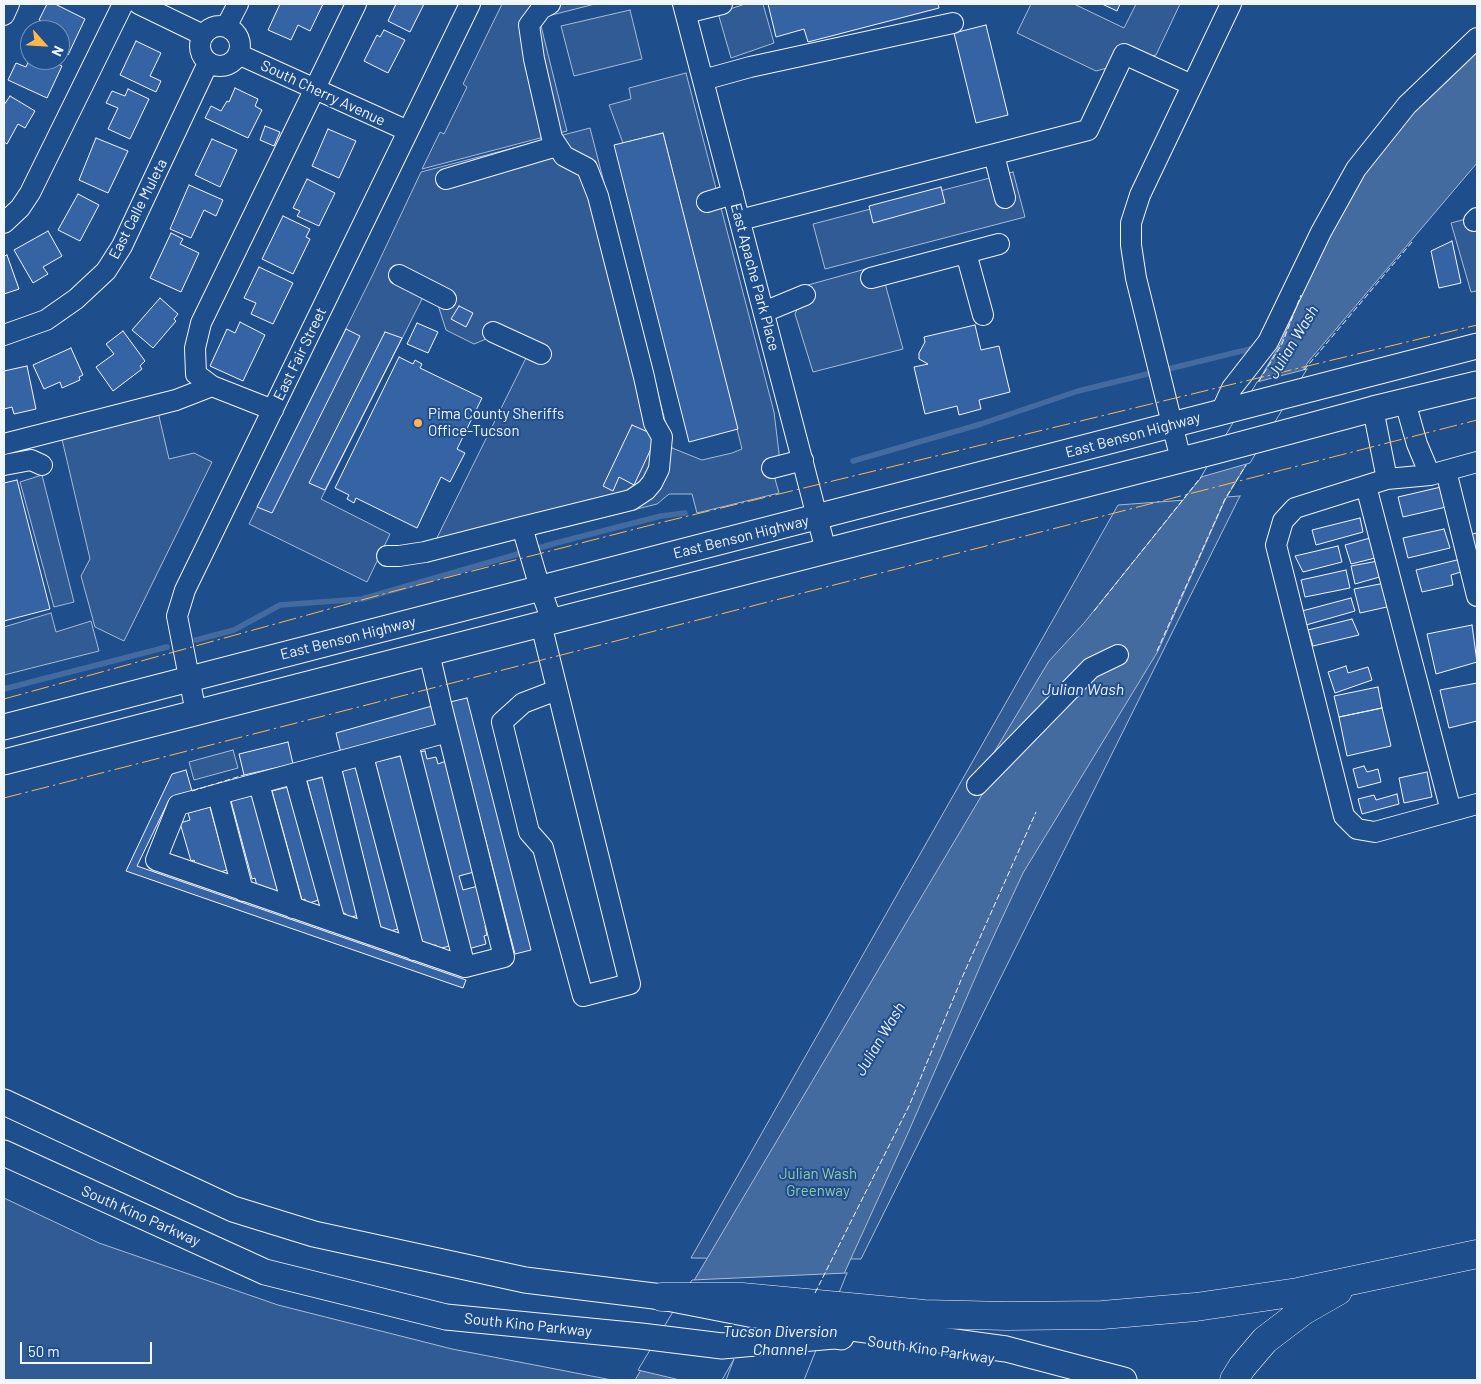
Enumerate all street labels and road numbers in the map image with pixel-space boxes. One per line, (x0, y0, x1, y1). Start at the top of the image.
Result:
street label: South Cherry Avenue (258, 56, 388, 130)
street label: East Calle Muleta (105, 156, 171, 262)
street label: East Apache Park Place (727, 201, 783, 353)
street label: East Fair Street (270, 305, 330, 403)
street label: East Benson Highway (1063, 408, 1203, 462)
street label: East Benson Highway (671, 511, 811, 563)
street label: East Benson Highway (278, 612, 418, 664)
street label: South Kino Parkway (79, 1182, 203, 1250)
street label: South Kino Parkway (463, 1309, 593, 1341)
street label: South Kino Parkway (866, 1332, 996, 1368)

